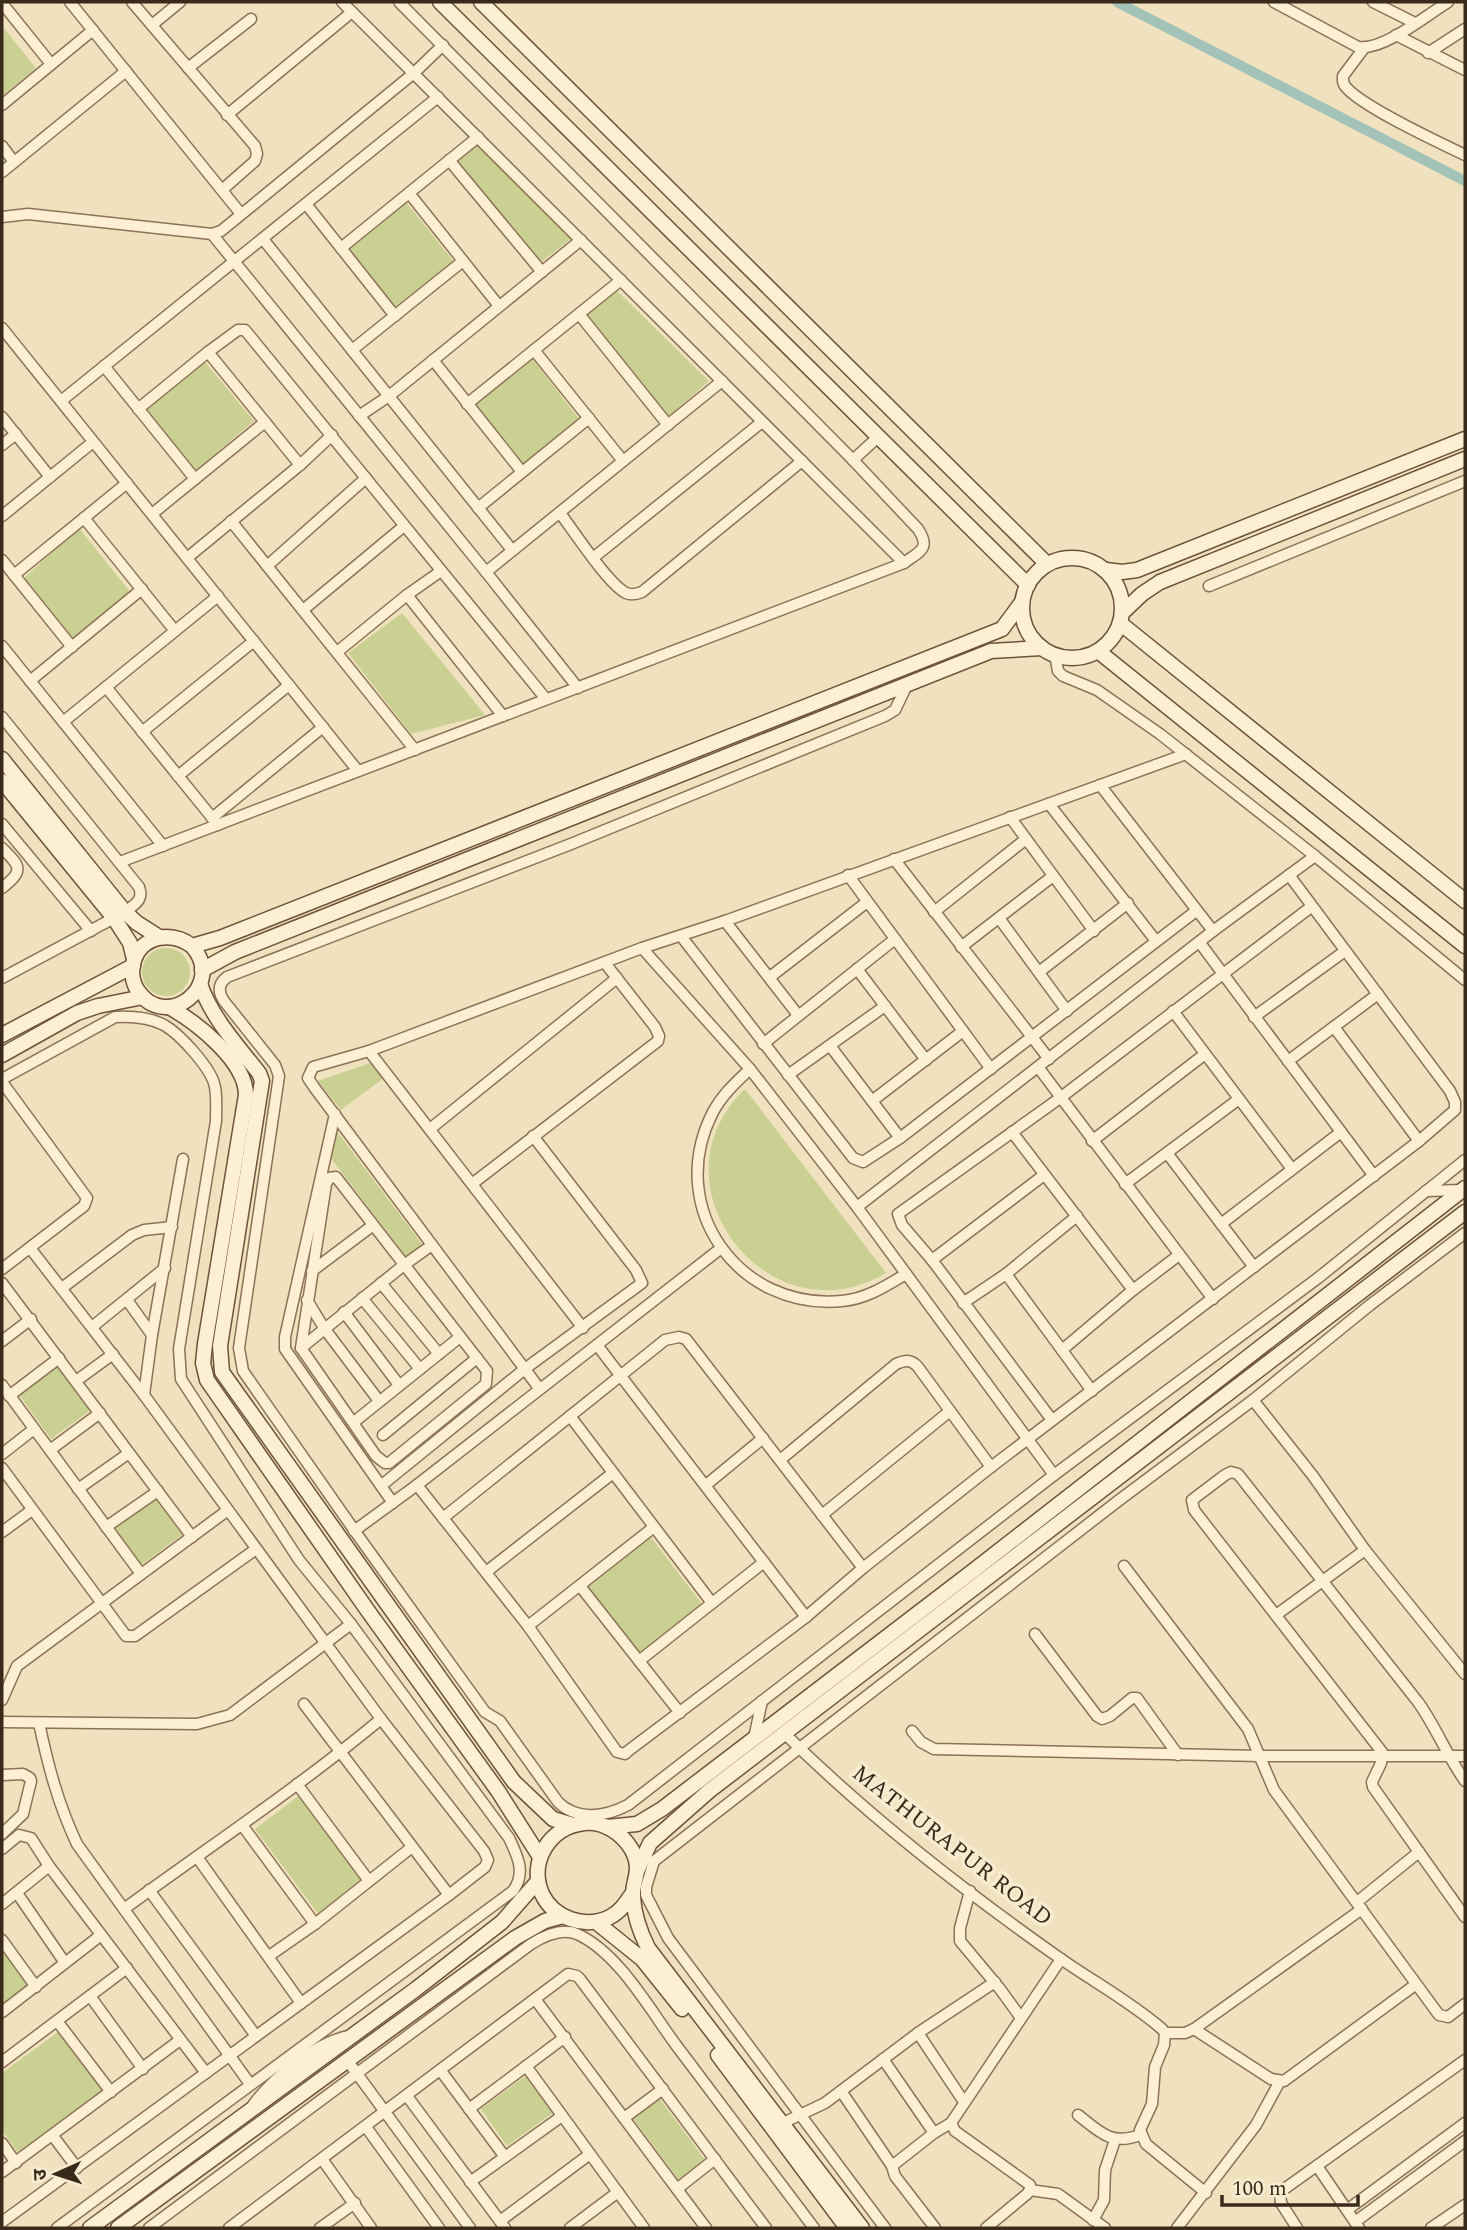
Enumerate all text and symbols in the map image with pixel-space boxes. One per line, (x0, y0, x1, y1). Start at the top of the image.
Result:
street label: MATHURAPUR ROAD (844, 1756, 1060, 1936)
north arrow (21, 2139, 91, 2209)
scale bar (1222, 2164, 1358, 2208)
text: उ (26, 2168, 55, 2181)
text: 100 m (1232, 2173, 1287, 2205)

